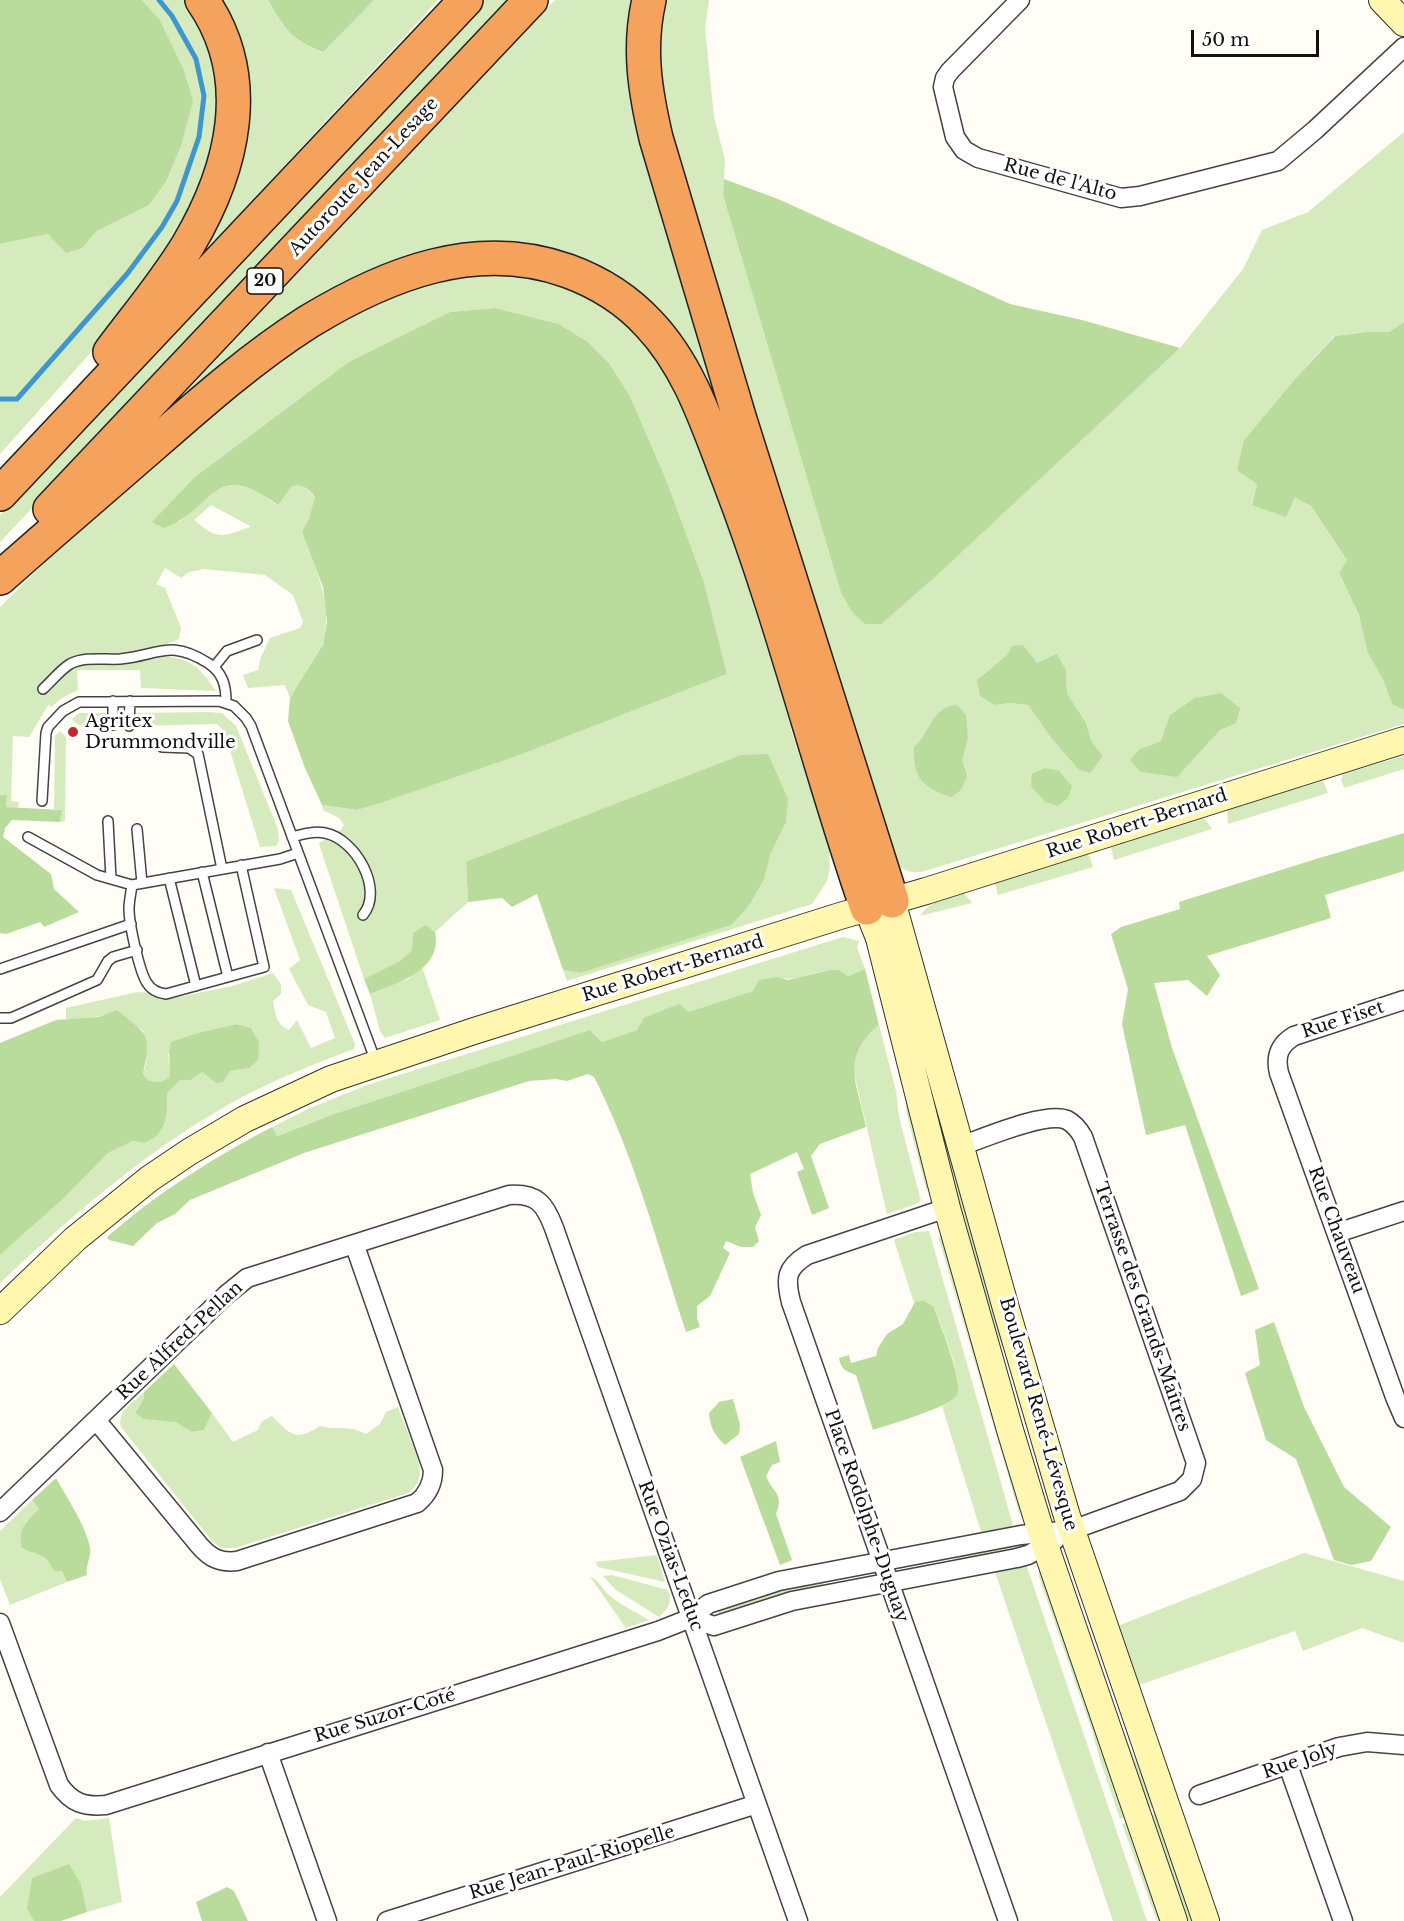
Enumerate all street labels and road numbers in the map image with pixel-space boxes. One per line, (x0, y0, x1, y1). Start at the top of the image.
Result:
street label: Autoroute Jean-Lesage (285, 93, 443, 261)
street label: Rue de l'Alto (1001, 155, 1119, 205)
road number: 20 (247, 268, 283, 294)
street label: Rue Robert-Bernard (1044, 785, 1230, 863)
street label: Rue Robert-Bernard (580, 931, 766, 1007)
street label: Rue Fiset (1299, 997, 1387, 1043)
street label: Rue Chauveau (1303, 1164, 1369, 1296)
street label: Terrasse des Grands-Maîtres (1089, 1180, 1195, 1434)
street label: Rue Alfred-Pellan (113, 1277, 247, 1405)
street label: Boulevard René-Lévesque (994, 1295, 1082, 1533)
street label: Place Rodolphe-Duguay (819, 1407, 913, 1625)
street label: Rue Ozias-Leduc (633, 1478, 707, 1634)
street label: Rue Suzor-Coté (312, 1684, 458, 1748)
street label: Rue Joly (1260, 1738, 1340, 1784)
street label: Rue Jean-Paul-Riopelle (467, 1821, 677, 1905)

